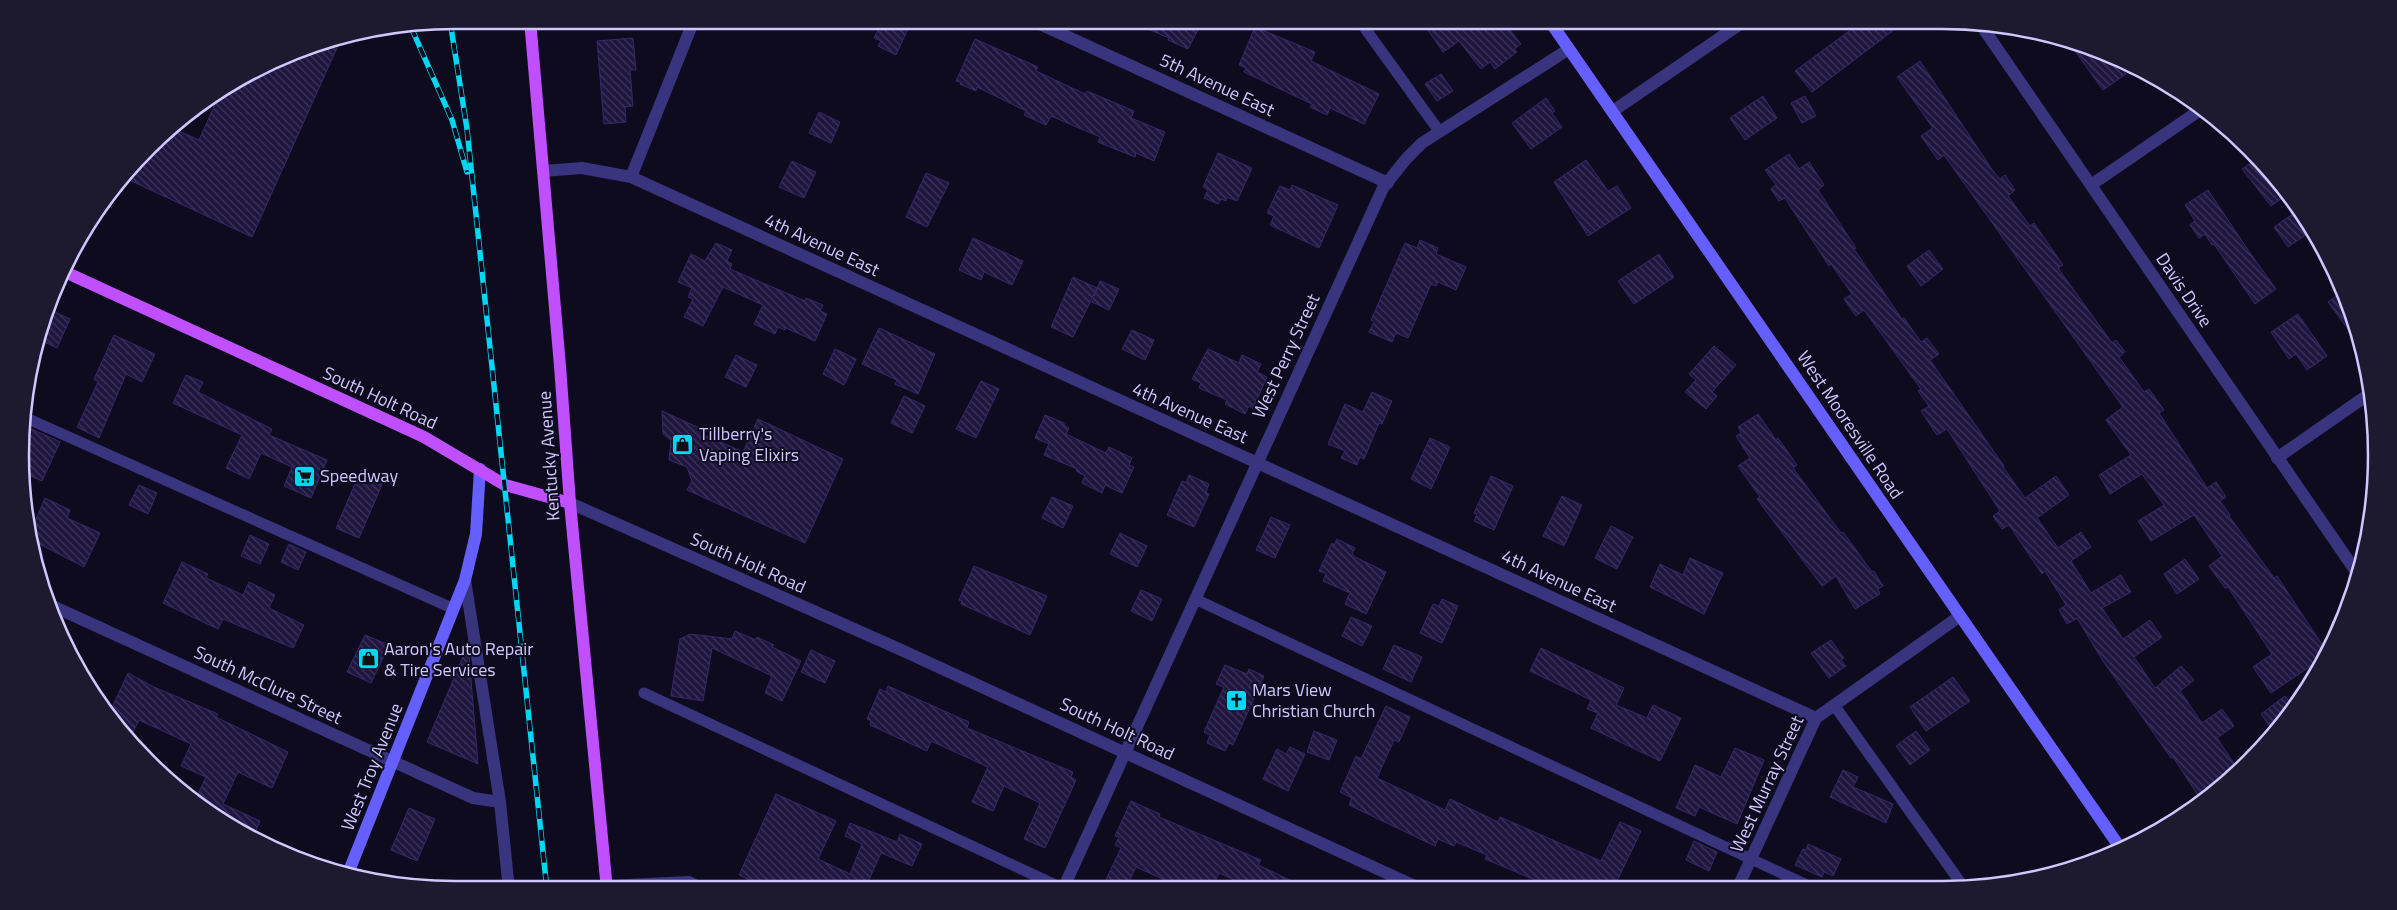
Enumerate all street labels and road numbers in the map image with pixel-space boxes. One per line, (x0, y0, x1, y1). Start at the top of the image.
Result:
street label: 5th Avenue East (1155, 46, 1280, 123)
street label: 4th Avenue East (760, 206, 885, 283)
street label: Davis Drive (2150, 247, 2219, 332)
street label: West Perry Street (1245, 289, 1326, 422)
street label: West Mooresville Road (1791, 345, 1910, 504)
street label: South Holt Road (318, 359, 442, 436)
street label: 4th Avenue East (1128, 375, 1253, 450)
street label: Kentucky Avenue (531, 390, 567, 522)
street label: South Holt Road (686, 525, 810, 600)
street label: 4th Avenue East (1497, 542, 1622, 619)
street label: South McClure Street (190, 638, 347, 731)
street label: South Holt Road (1055, 690, 1179, 767)
street label: West Troy Avenue (334, 699, 409, 835)
street label: West Murray Street (1723, 710, 1810, 857)

